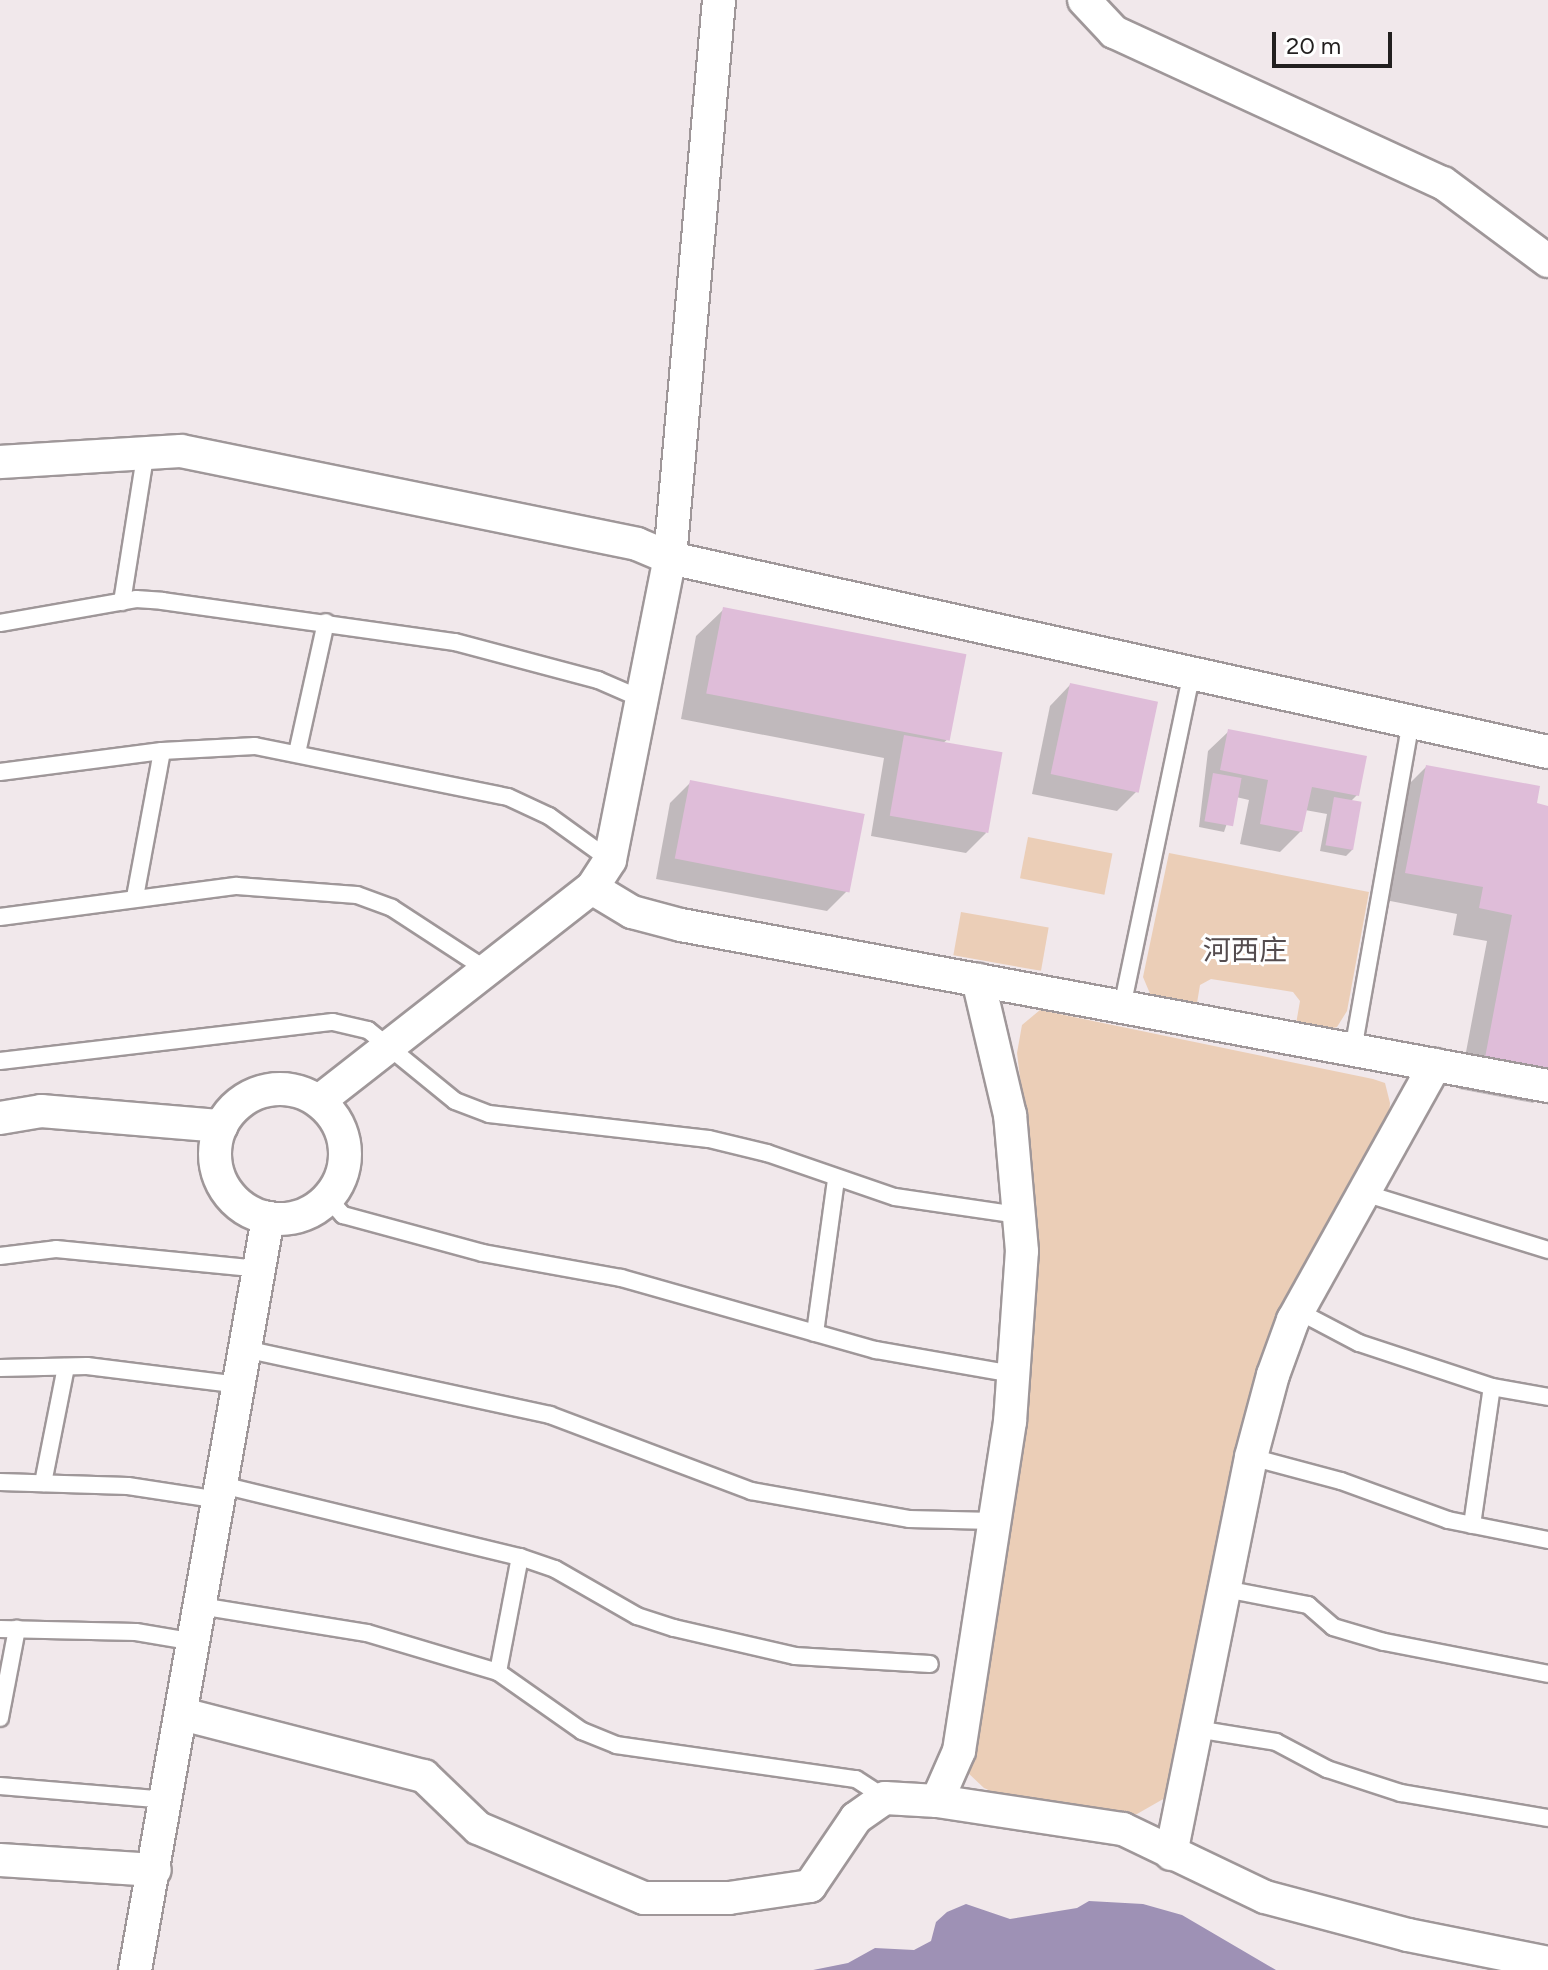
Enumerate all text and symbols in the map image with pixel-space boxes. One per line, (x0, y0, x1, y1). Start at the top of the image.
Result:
scale bar (1276, 16, 1396, 66)
text: 20 m (1286, 31, 1341, 60)
district label: 河西庄 (1203, 933, 1287, 967)

